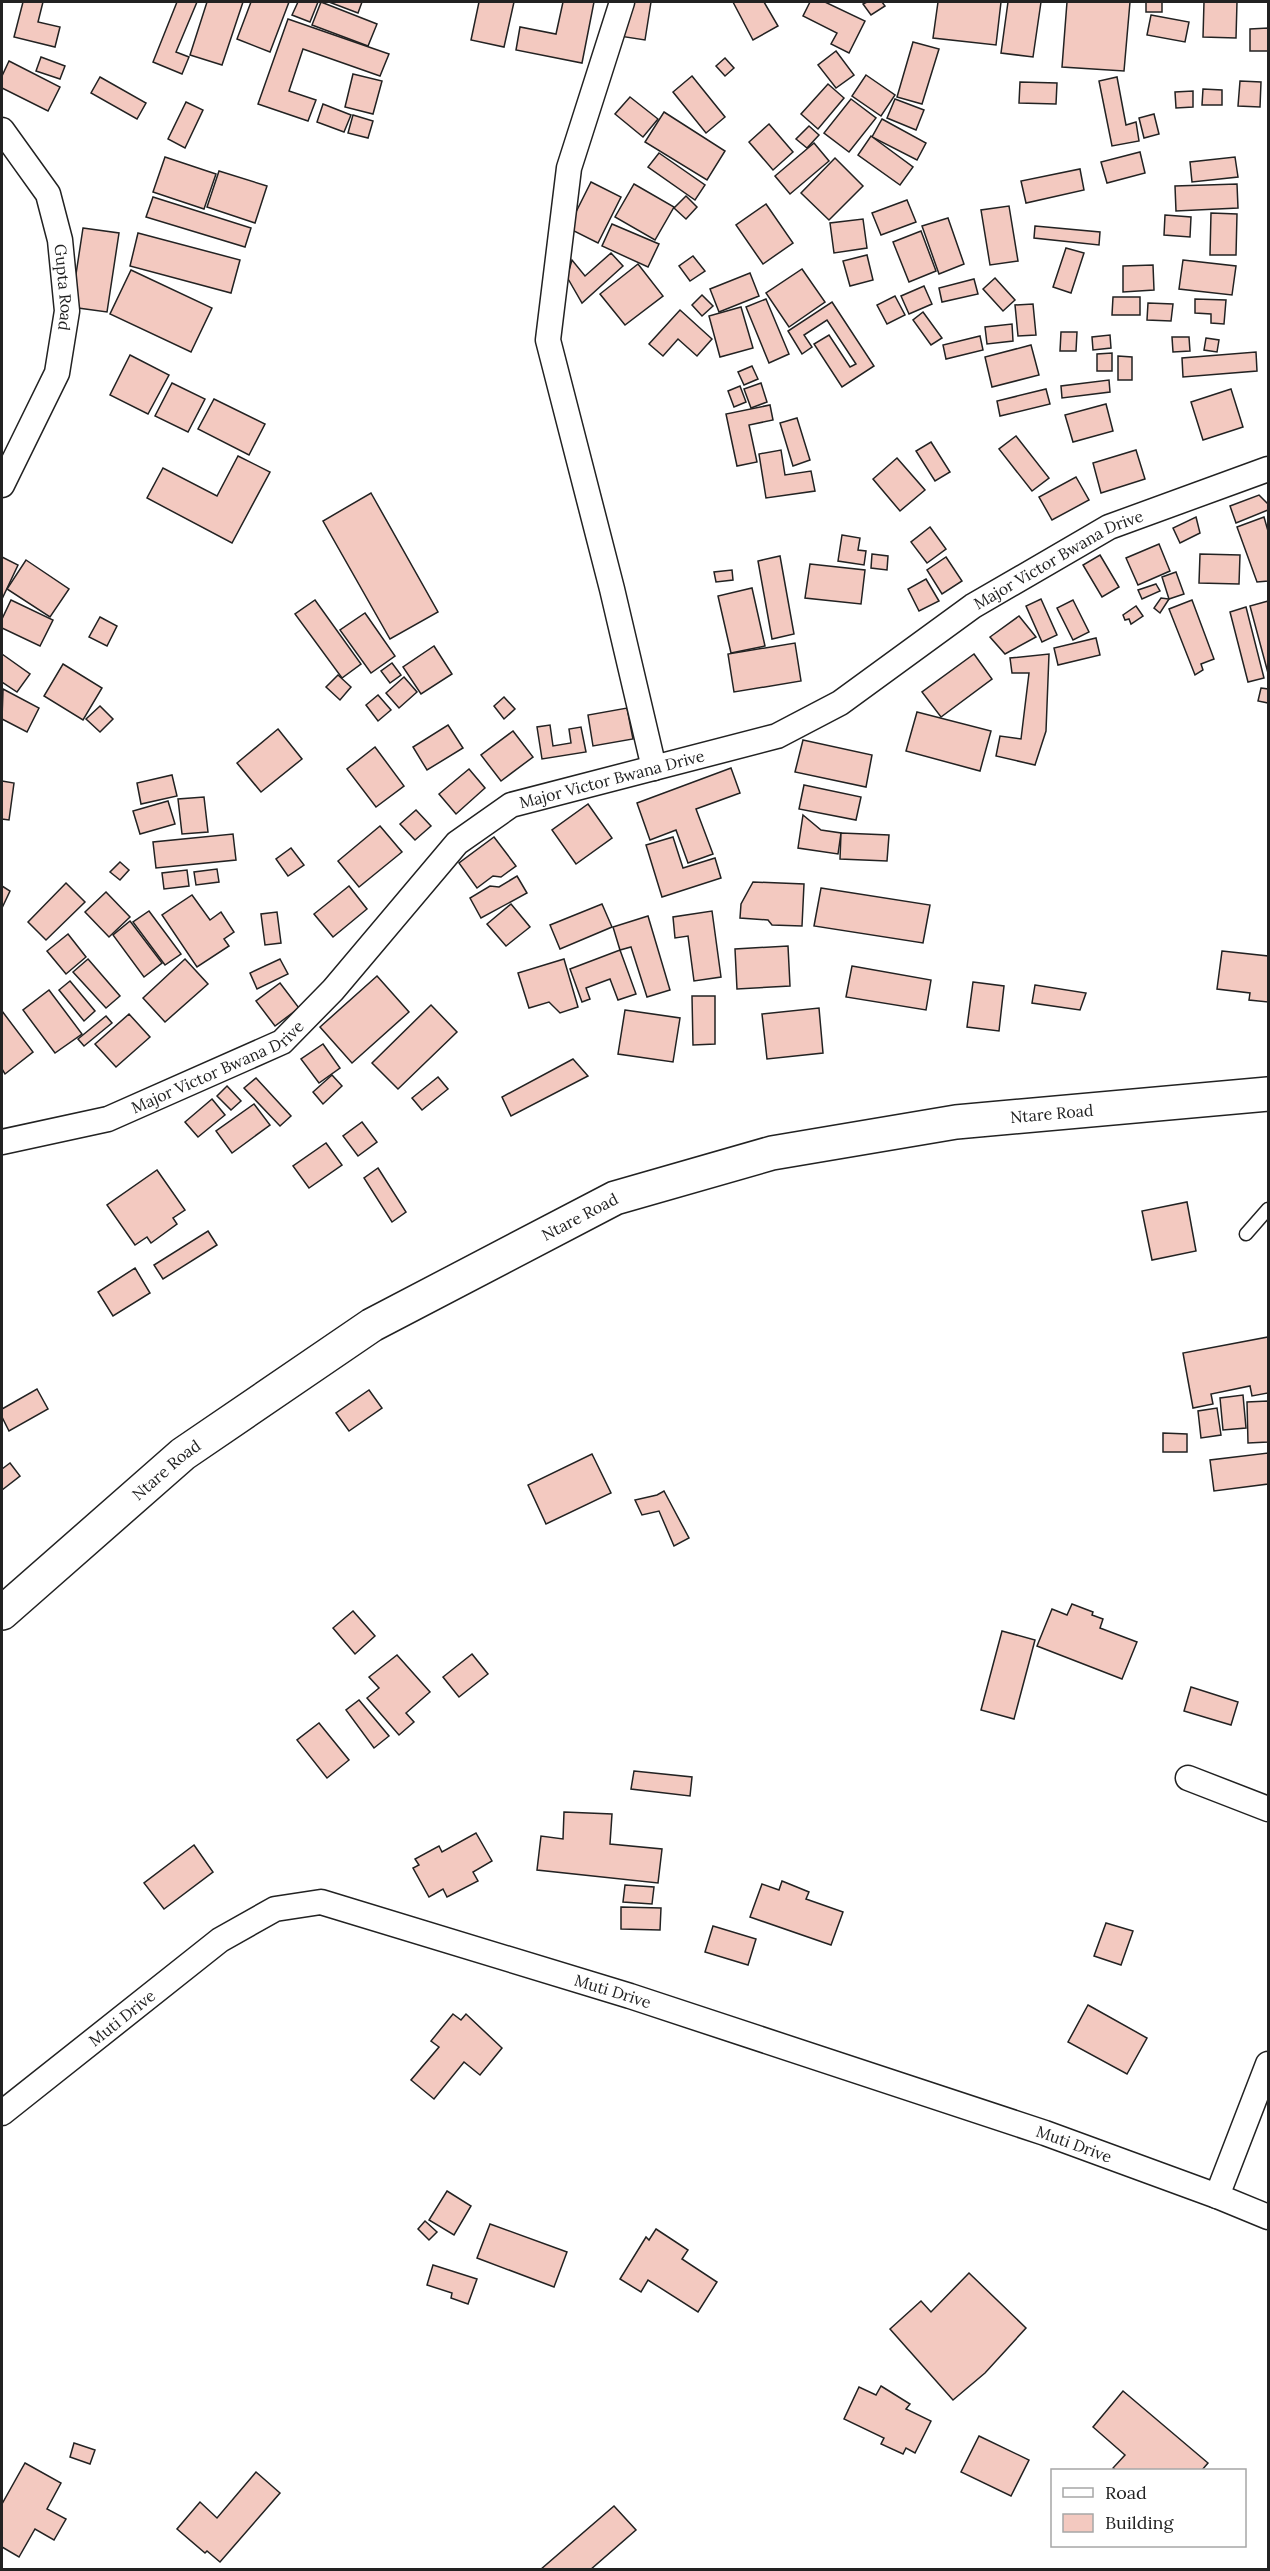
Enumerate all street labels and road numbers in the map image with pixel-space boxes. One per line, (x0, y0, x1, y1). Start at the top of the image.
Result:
street label: Gupta Road (50, 243, 77, 333)
street label: Major Victor Bwana Drive (970, 505, 1146, 614)
street label: Major Victor Bwana Drive (517, 745, 707, 812)
street label: Major Victor Bwana Drive (128, 1016, 308, 1118)
street label: Ntare Road (1009, 1100, 1095, 1127)
street label: Ntare Road (538, 1188, 622, 1245)
street label: Ntare Road (128, 1435, 205, 1504)
street label: Muti Drive (572, 1970, 654, 2012)
street label: Muti Drive (85, 1985, 159, 2050)
street label: Muti Drive (1034, 2121, 1115, 2167)

